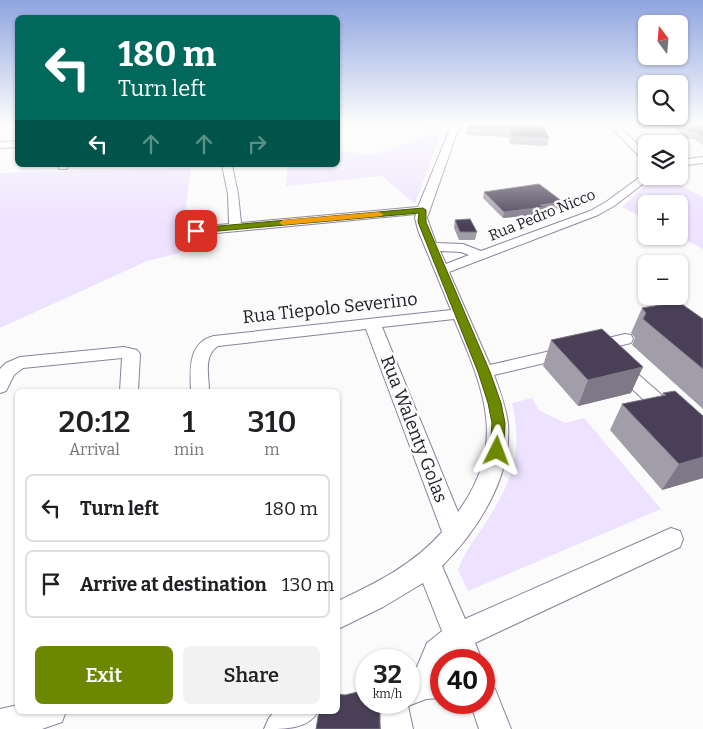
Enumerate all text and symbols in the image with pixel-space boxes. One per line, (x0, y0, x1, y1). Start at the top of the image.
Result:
north arrow (638, 15, 688, 65)
map controls (638, 15, 688, 305)
text: 180 m (118, 33, 216, 75)
icon: left (35, 35, 100, 100)
text: Turn left (118, 75, 206, 102)
button: search (638, 75, 688, 125)
icon: left (84, 130, 112, 158)
icon: ahead (137, 130, 165, 158)
icon: ahead (190, 130, 218, 158)
icon: right (243, 130, 271, 158)
button: layers (638, 135, 688, 185)
street label: Rua Pedro Nicco (486, 185, 598, 245)
button: + (638, 195, 688, 245)
pin (175, 210, 217, 252)
icon: arrive (182, 217, 210, 245)
button: − (638, 255, 688, 305)
street label: Rua Tiepolo Severino (242, 288, 418, 328)
street label: Rua Walenty Golas (376, 352, 452, 506)
text: 20:12 (58, 404, 130, 440)
text: 1 (183, 404, 195, 440)
text: 310 (247, 404, 297, 440)
position arrow (470, 424, 522, 476)
text: Arrival (69, 440, 120, 459)
text: min (174, 440, 204, 459)
text: m (264, 440, 280, 459)
icon: left (37, 494, 65, 522)
text: Turn left (80, 497, 159, 520)
text: 180 m (265, 497, 318, 520)
icon: arrive (37, 570, 65, 598)
text: Arrive at destination (80, 573, 267, 596)
text: 130 m (282, 573, 334, 596)
button: Exit (35, 646, 173, 704)
button: Share (183, 646, 320, 704)
speed limit sign: 40 (430, 649, 495, 714)
text: 32 (373, 660, 402, 690)
text: km/h (373, 687, 402, 701)

